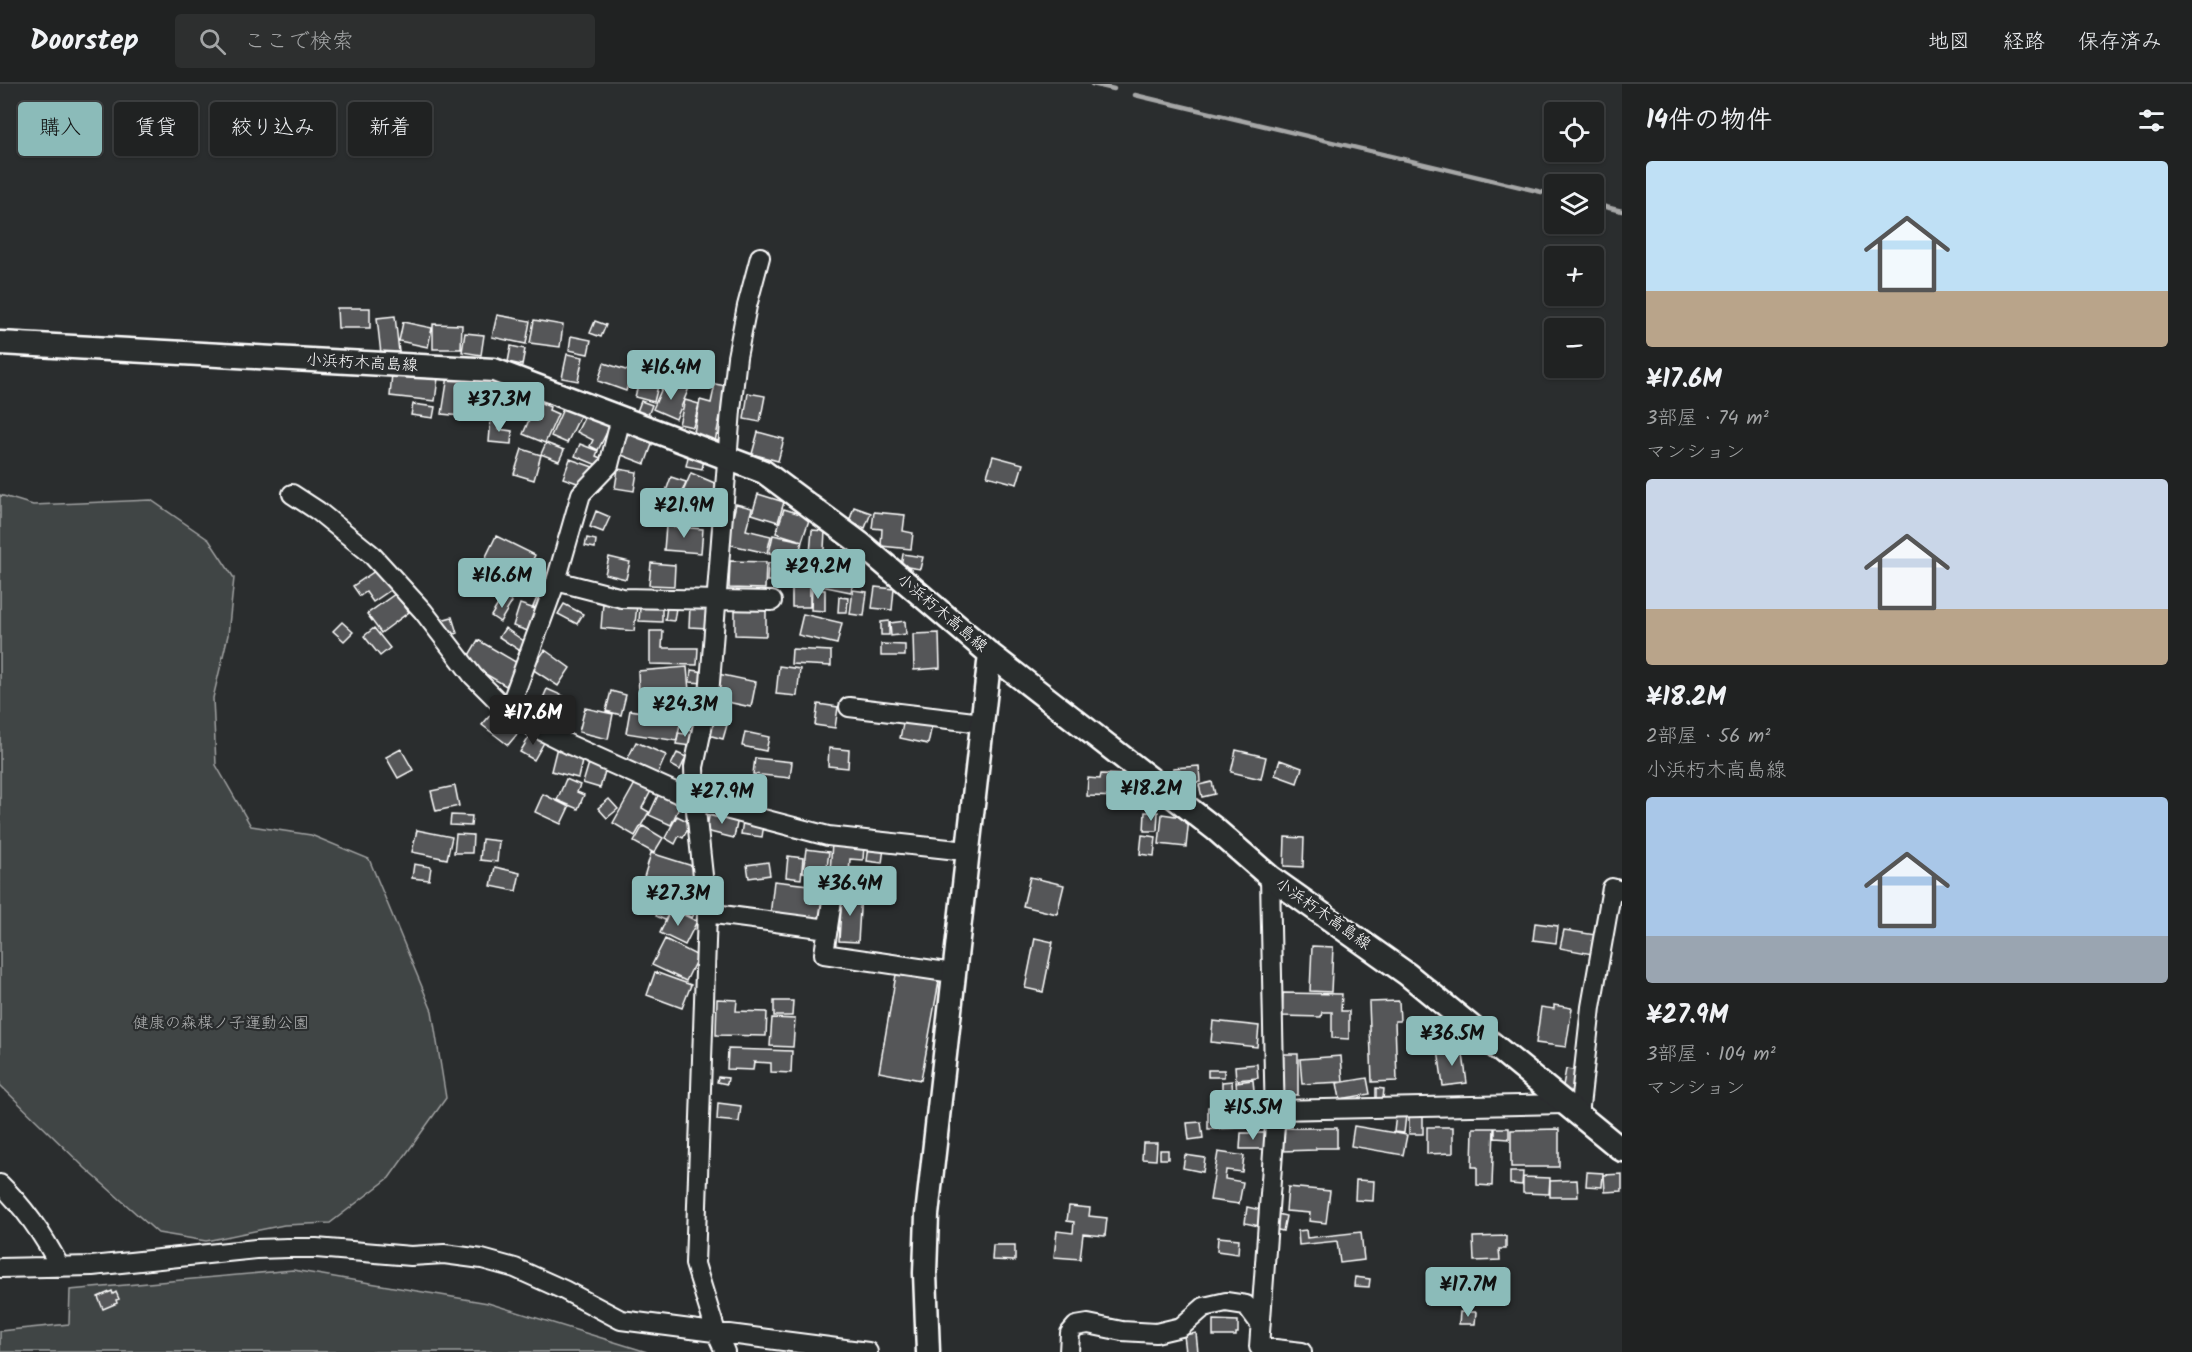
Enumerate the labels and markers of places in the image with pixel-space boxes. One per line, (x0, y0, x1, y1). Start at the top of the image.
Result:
pin: ¥16.4M (622, 350, 720, 401)
pin: ¥37.3M (450, 382, 548, 433)
pin: ¥21.9M (635, 488, 733, 539)
pin: ¥29.2M (769, 549, 867, 600)
pin: ¥16.6M (453, 558, 551, 609)
pin: ¥24.3M (636, 687, 734, 738)
pin: ¥17.6M (484, 695, 582, 746)
pin: ¥18.2M (1102, 771, 1200, 822)
pin: ¥27.9M (673, 774, 771, 825)
pin: ¥36.4M (801, 866, 899, 917)
pin: ¥27.3M (629, 876, 727, 927)
pin: ¥36.5M (1403, 1016, 1501, 1067)
pin: ¥15.5M (1204, 1090, 1302, 1141)
pin: ¥17.7M (1419, 1267, 1517, 1318)

